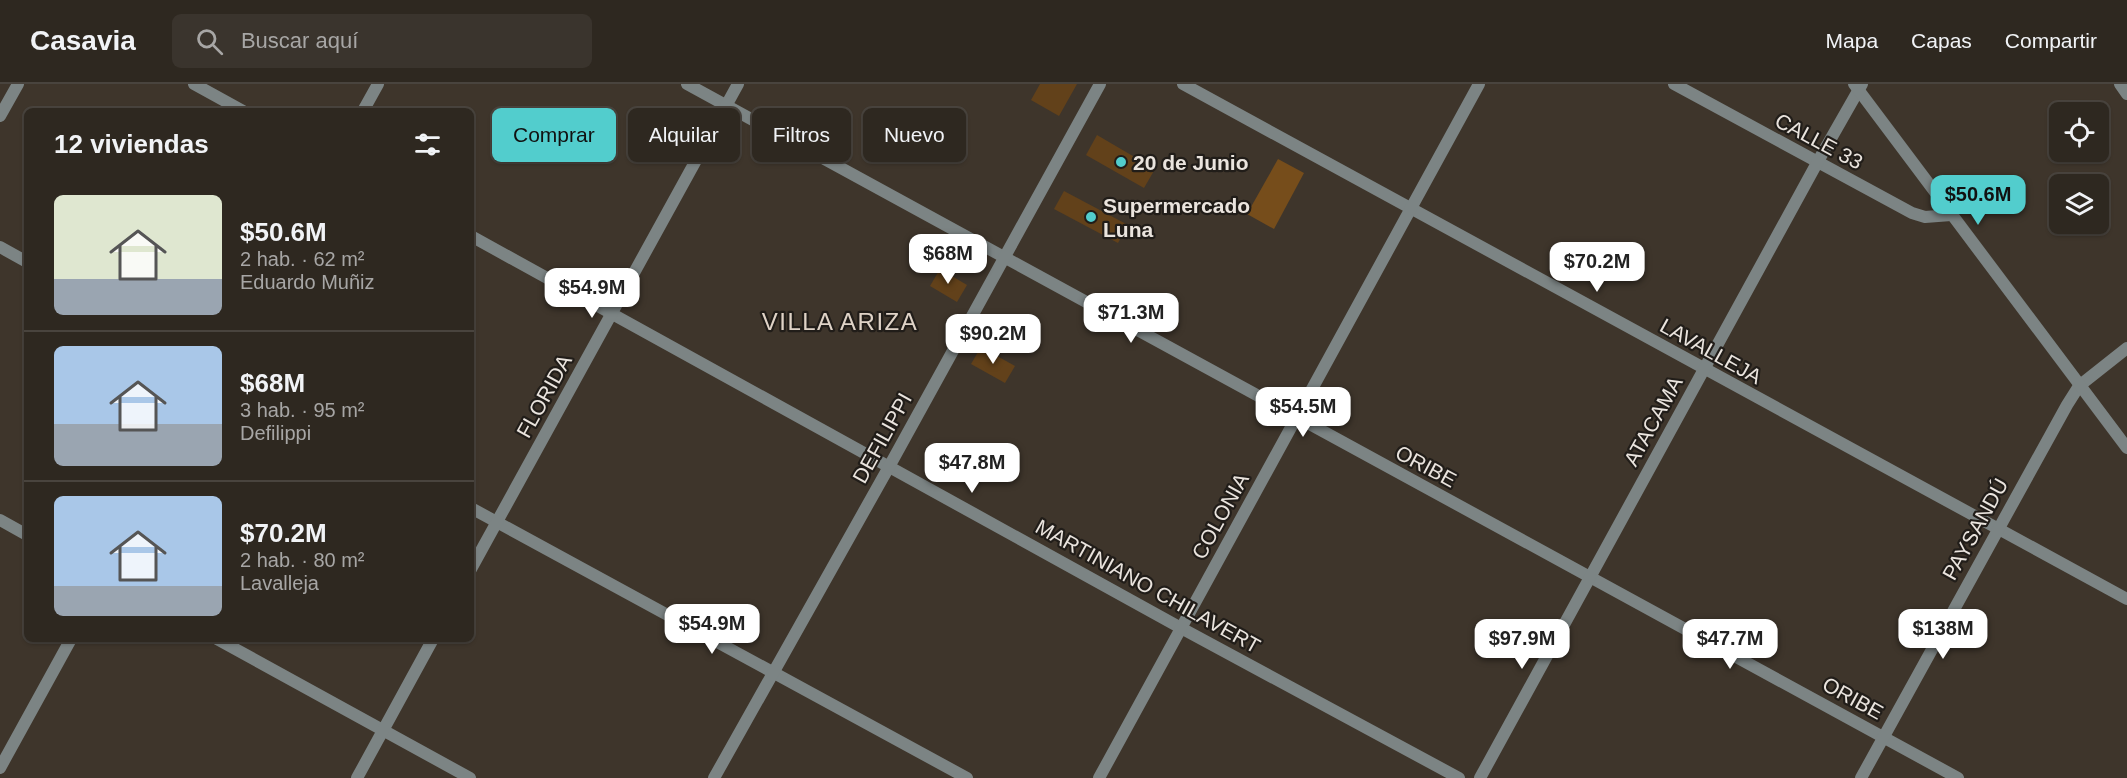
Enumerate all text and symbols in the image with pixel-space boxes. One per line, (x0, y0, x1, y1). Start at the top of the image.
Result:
search box (172, 14, 592, 68)
text: Casavia (30, 25, 136, 56)
icon: search (193, 25, 226, 58)
text: Buscar aquí (241, 28, 358, 53)
text: Mapa (1826, 29, 1878, 52)
text: Capas (1911, 29, 1972, 52)
text: Compartir (2005, 29, 2097, 52)
map controls (2049, 102, 2109, 234)
button: locate (2049, 102, 2109, 162)
chip: Comprar (492, 108, 616, 162)
chip: Alquilar (628, 108, 740, 162)
chip: Filtros (752, 108, 851, 162)
chip: Nuevo (863, 108, 966, 162)
street label: CALLE 33 (1771, 108, 1867, 174)
icon: filters (411, 128, 444, 161)
text: 12 viviendas (54, 129, 209, 159)
place label: 20 de Junio (1133, 151, 1249, 174)
marker: 20 de Junio (1114, 155, 1128, 169)
button: layers (2049, 174, 2109, 234)
pin: $50.6M (1929, 175, 2027, 226)
text: $50.6M (1945, 183, 2011, 205)
place label: Supermercado Luna (1103, 194, 1250, 241)
marker: Supermercado Luna (1084, 210, 1098, 224)
text: $50.6M (240, 217, 327, 247)
icon: home (102, 219, 174, 291)
pin: $68M (912, 234, 984, 285)
text: $68M (923, 242, 973, 264)
pin: $70.2M (1548, 242, 1646, 293)
text: 2 hab. · 62 m² (240, 248, 365, 270)
text: $70.2M (1564, 250, 1630, 272)
pin: $54.9M (543, 268, 641, 319)
text: Eduardo Muñiz (240, 271, 375, 293)
text: $54.9M (559, 276, 625, 298)
pin: $71.3M (1082, 293, 1180, 344)
text: $71.3M (1098, 301, 1164, 323)
district label: VILLA ARIZA (762, 308, 918, 335)
pin: $90.2M (944, 314, 1042, 365)
street label: LAVALLEJA (1656, 314, 1766, 388)
text: $90.2M (960, 322, 1026, 344)
street label: FLORIDA (512, 351, 576, 441)
text: $68M (240, 368, 305, 398)
icon: home (102, 370, 174, 442)
street label: ATACAMA (1619, 372, 1687, 470)
pin: $54.5M (1254, 387, 1352, 438)
street label: DEFILIPPI (848, 389, 916, 487)
text: $54.5M (1270, 395, 1336, 417)
text: 3 hab. · 95 m² (240, 399, 365, 421)
text: Defilippi (240, 422, 311, 444)
street label: ORIBE (1392, 441, 1460, 491)
pin: $47.8M (923, 443, 1021, 494)
text: $47.8M (939, 451, 1005, 473)
street label: COLONIA (1187, 469, 1253, 563)
street label: PAYSANDÚ (1938, 474, 2012, 584)
street label: MARTINIANO CHILAVERT (1032, 515, 1264, 658)
text: $70.2M (240, 518, 327, 548)
icon: home (102, 520, 174, 592)
text: 2 hab. · 80 m² (240, 549, 365, 571)
text: Lavalleja (240, 572, 319, 594)
pin: $54.9M (663, 604, 761, 655)
pin: $138M (1901, 609, 1985, 660)
text: $54.9M (679, 612, 745, 634)
text: $138M (1912, 617, 1974, 639)
pin: $97.9M (1473, 619, 1571, 670)
pin: $47.7M (1681, 619, 1779, 670)
text: $97.9M (1489, 627, 1555, 649)
text: $47.7M (1697, 627, 1763, 649)
street label: ORIBE (1819, 672, 1887, 724)

